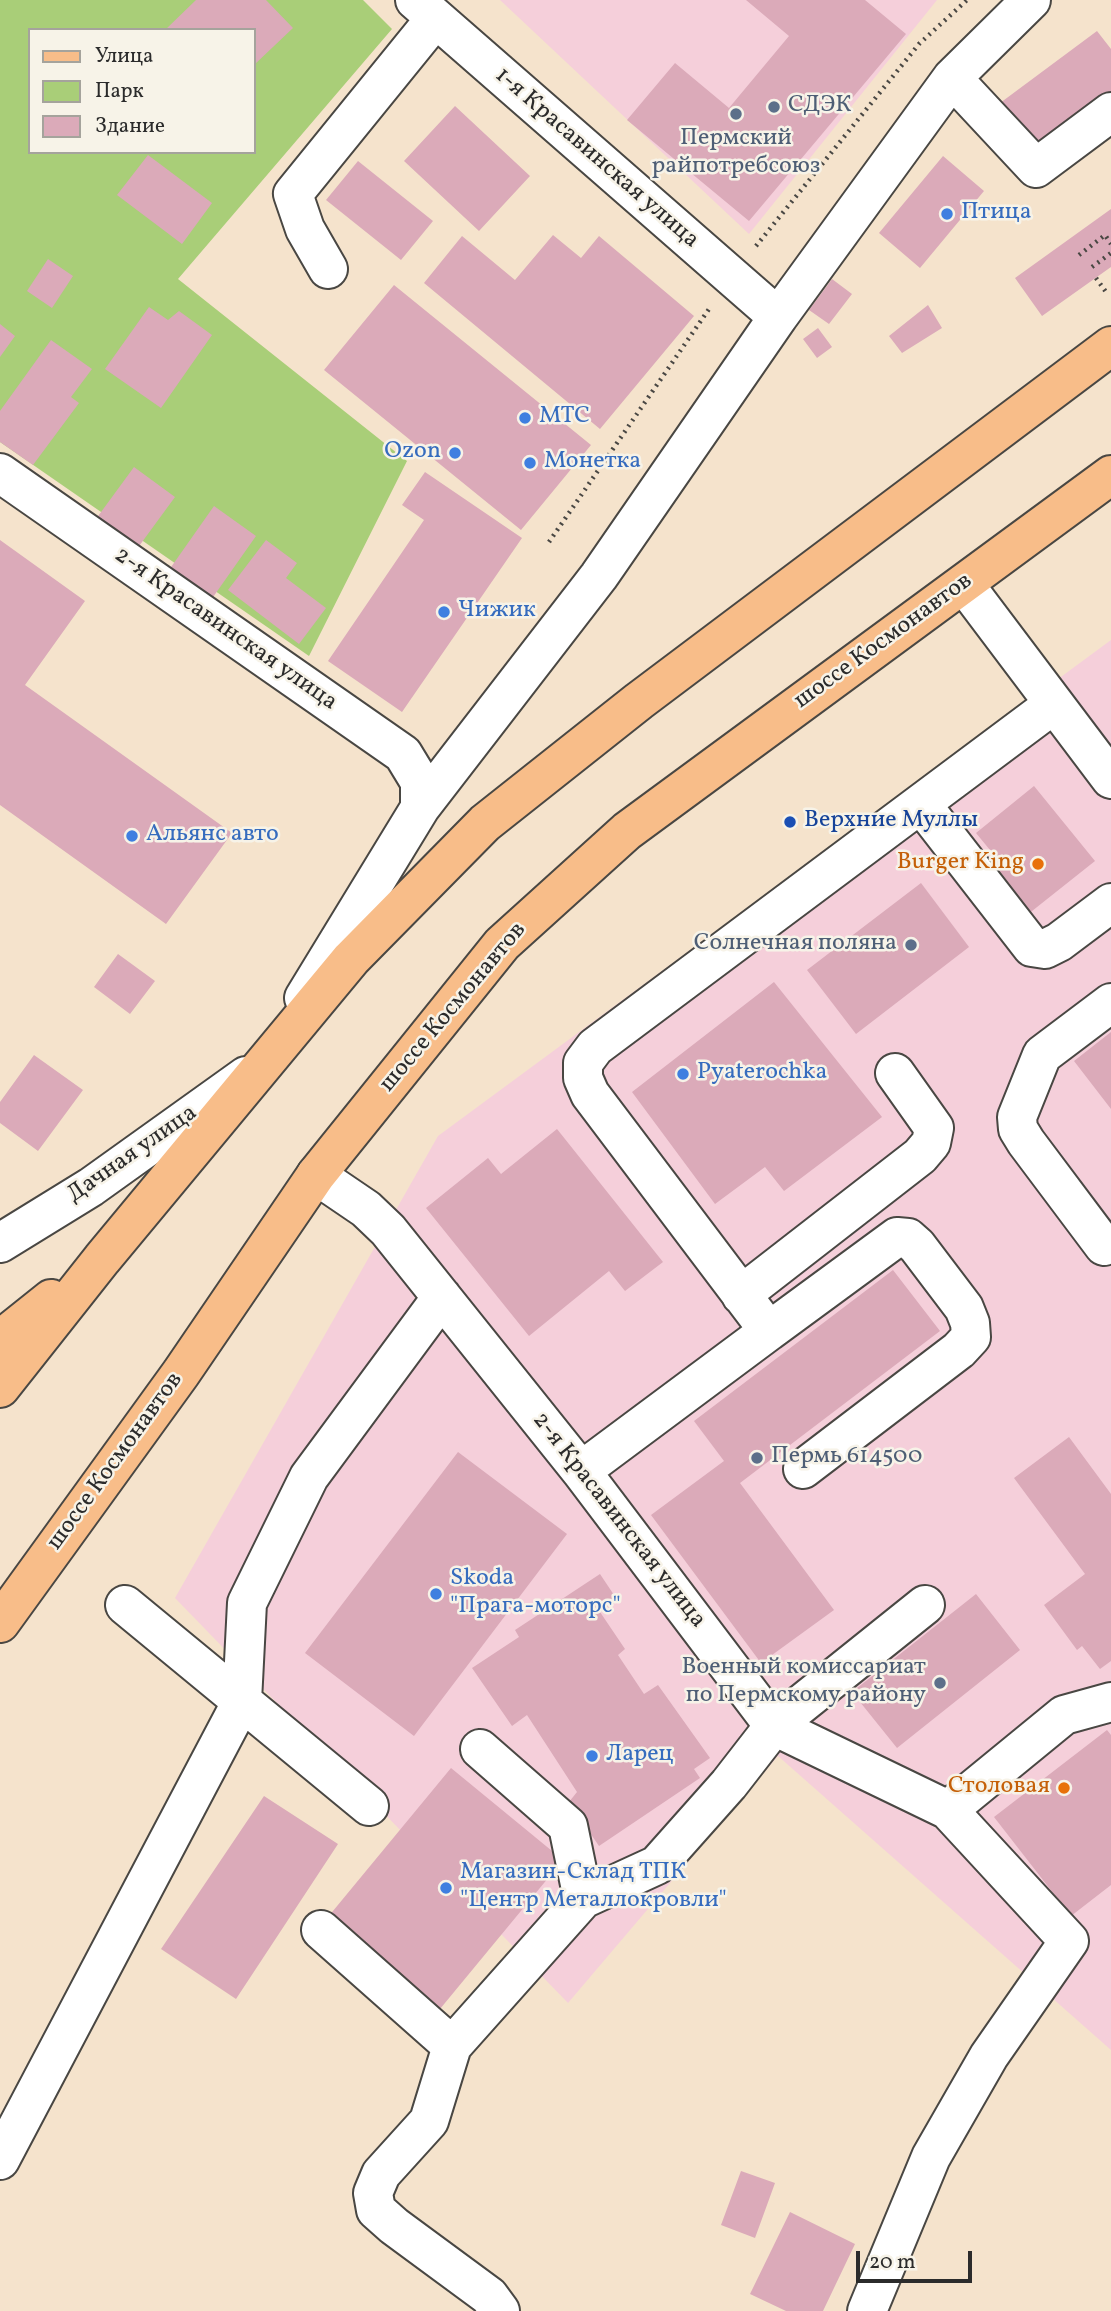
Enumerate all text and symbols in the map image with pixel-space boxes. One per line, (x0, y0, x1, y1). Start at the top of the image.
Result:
legend (28, 28, 256, 154)
text: Улица (95, 42, 153, 71)
street label: 1-я Красавинская улица (488, 62, 704, 256)
text: Парк (95, 77, 144, 106)
place label: СДЭК (788, 93, 852, 121)
marker: СДЭК (766, 99, 782, 115)
marker: Пермский райпотребсоюз (728, 106, 744, 122)
text: Здание (95, 112, 165, 141)
place label: Пермский райпотребсоюз (652, 126, 820, 182)
place label: Птица (961, 200, 1032, 228)
marker: Птица (939, 206, 955, 222)
place label: МТС (539, 404, 590, 432)
marker: МТС (517, 410, 533, 426)
place label: Ozon (384, 439, 441, 467)
marker: Ozon (447, 445, 463, 461)
place label: Монетка (544, 449, 641, 477)
marker: Монетка (522, 455, 538, 471)
street label: 2-я Красавинская улица (108, 542, 342, 718)
street label: шоссе Космонавтов (789, 568, 979, 716)
place label: Чижик (458, 598, 536, 626)
marker: Чижик (436, 604, 452, 620)
place label: Верхние Муллы (804, 808, 978, 836)
marker: Верхние Муллы (782, 814, 798, 830)
place label: Альянс авто (146, 822, 279, 850)
marker: Альянс авто (124, 828, 140, 844)
place label: Burger King (897, 850, 1024, 878)
marker: Burger King (1030, 856, 1046, 872)
street label: шоссе Космонавтов (374, 917, 534, 1099)
place label: Солнечная поляна (694, 931, 897, 959)
marker: Солнечная поляна (903, 937, 919, 953)
place label: Pyaterochka (697, 1060, 827, 1088)
marker: Pyaterochka (675, 1066, 691, 1082)
street label: Дачная улица (62, 1100, 204, 1210)
street label: шоссе Космонавтов (42, 1367, 190, 1557)
street label: 2-я Красавинская улица (525, 1407, 711, 1635)
place label: Пермь 614500 (771, 1444, 922, 1472)
marker: Пермь 614500 (749, 1450, 765, 1466)
place label: Skoda "Прага-моторс" (450, 1566, 621, 1622)
marker: Skoda "Прага-моторс" (428, 1586, 444, 1602)
place label: Военный комиссариат по Пермскому району (681, 1655, 926, 1711)
marker: Военный комиссариат по Пермскому району (932, 1675, 948, 1691)
place label: Ларец (606, 1742, 673, 1770)
marker: Ларец (584, 1748, 600, 1764)
place label: Столовая (948, 1774, 1050, 1802)
marker: Столовая (1056, 1780, 1072, 1796)
place label: Магазин-Склад ТПК "Центр Металлокровли" (460, 1860, 727, 1916)
marker: Магазин-Склад ТПК "Центр Металлокровли" (438, 1880, 454, 1896)
scale bar (859, 2238, 974, 2282)
text: 20 m (869, 2248, 915, 2277)

